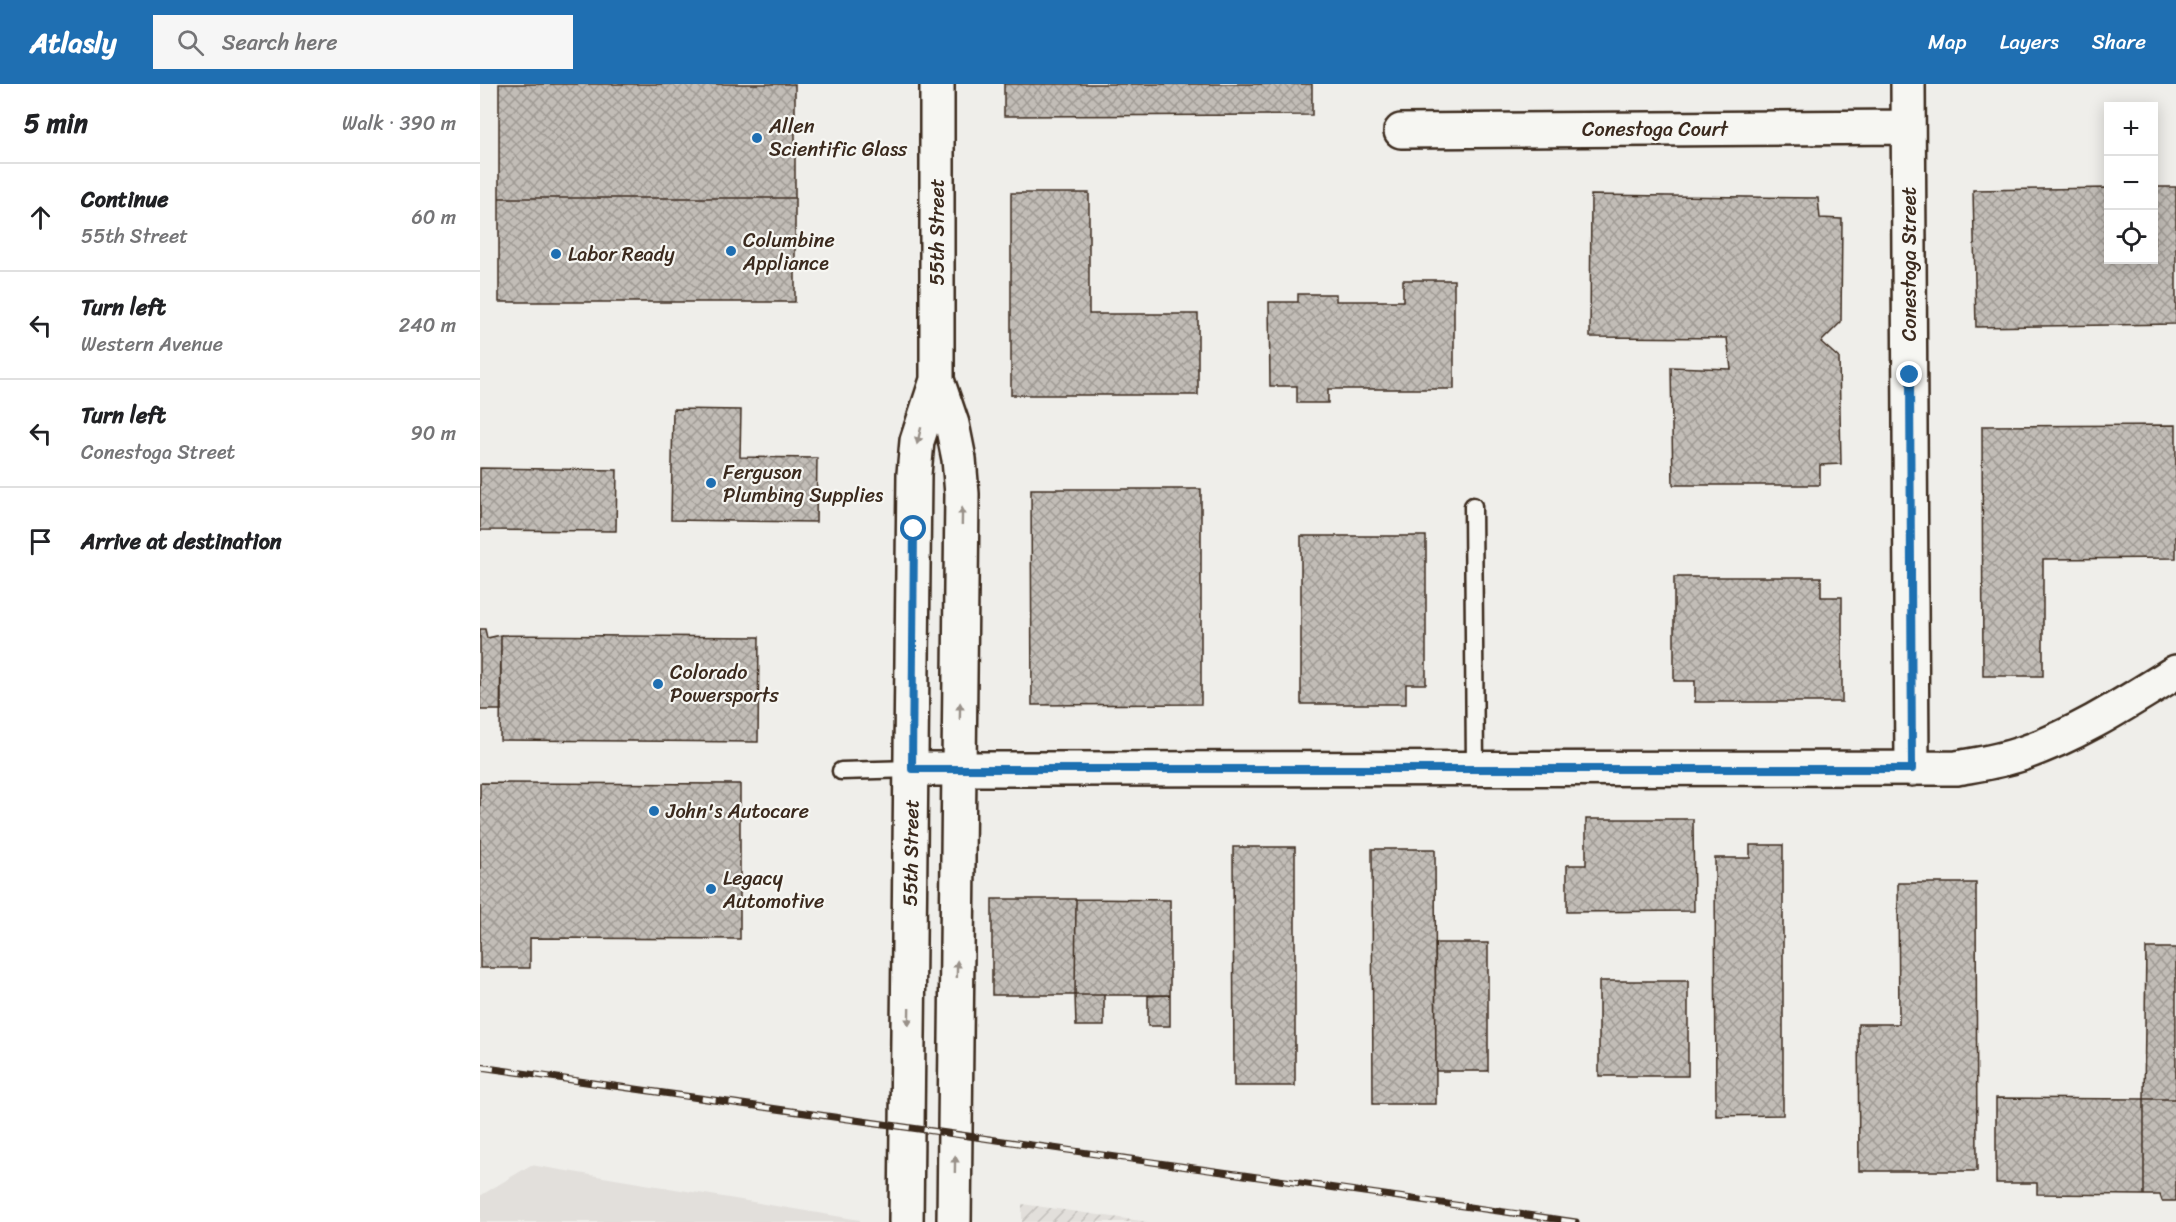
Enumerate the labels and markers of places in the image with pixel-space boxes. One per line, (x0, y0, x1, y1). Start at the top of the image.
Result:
place label: Allen Scientific Glass (768, 109, 908, 167)
marker: Allen Scientific Glass (750, 131, 764, 145)
place label: Columbine Appliance (742, 223, 835, 281)
place label: Labor Ready (568, 237, 675, 272)
marker: Columbine Appliance (724, 244, 738, 258)
marker: Labor Ready (549, 247, 563, 261)
place label: Ferguson Plumbing Supplies (723, 455, 884, 513)
marker: Ferguson Plumbing Supplies (704, 476, 718, 490)
place label: Colorado Powersports (670, 655, 780, 713)
marker: Colorado Powersports (651, 677, 665, 691)
place label: John's Autocare (665, 794, 809, 829)
marker: John's Autocare (647, 804, 661, 818)
place label: Legacy Automotive (722, 861, 824, 919)
marker: Legacy Automotive (704, 882, 718, 896)

